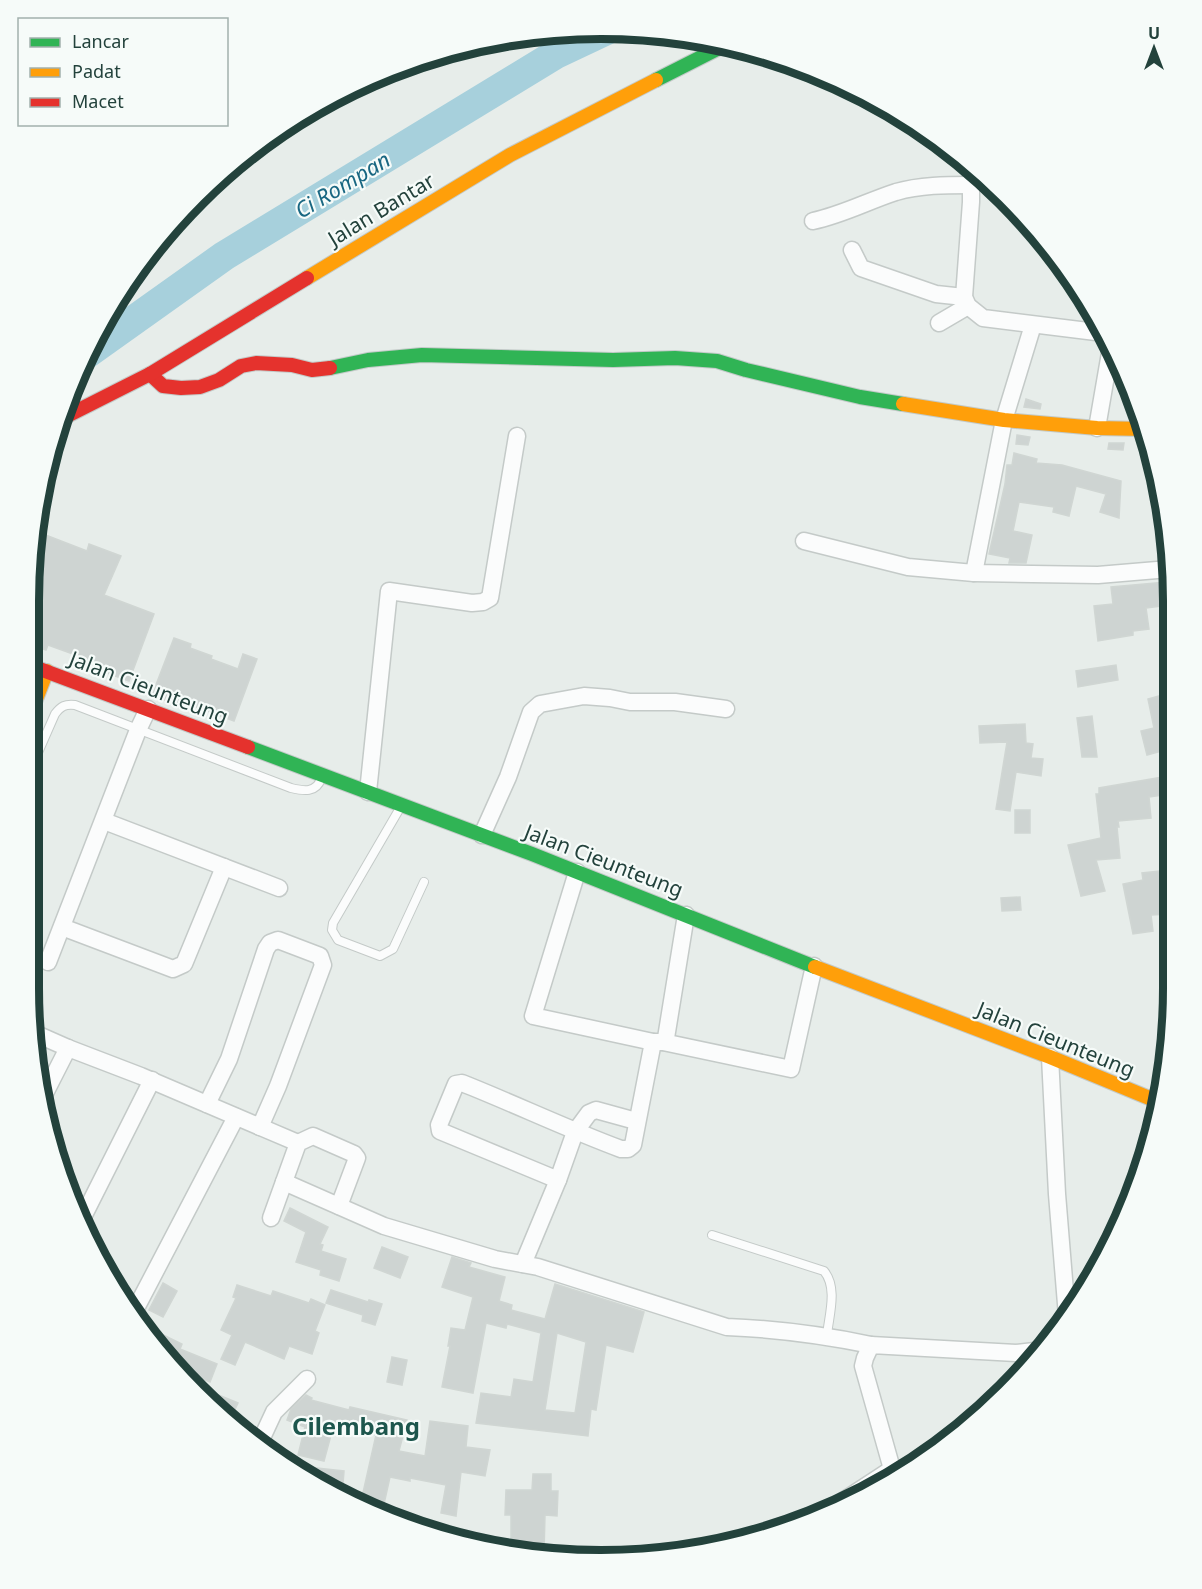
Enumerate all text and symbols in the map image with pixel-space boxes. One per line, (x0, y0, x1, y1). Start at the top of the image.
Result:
legend (18, 18, 228, 126)
north arrow (1124, 18, 1184, 78)
text: U (1148, 22, 1160, 44)
text: Lancar (72, 29, 129, 53)
text: Padat (72, 59, 121, 83)
text: Macet (72, 89, 124, 113)
water label: Ci Rompan (289, 144, 395, 224)
street label: Jalan Bantar (321, 166, 440, 253)
street label: Jalan Cieunteung (64, 643, 232, 730)
street label: Jalan Cieunteung (519, 816, 687, 903)
street label: Jalan Cieunteung (971, 994, 1139, 1083)
district label: Cilembang (292, 1409, 420, 1442)

